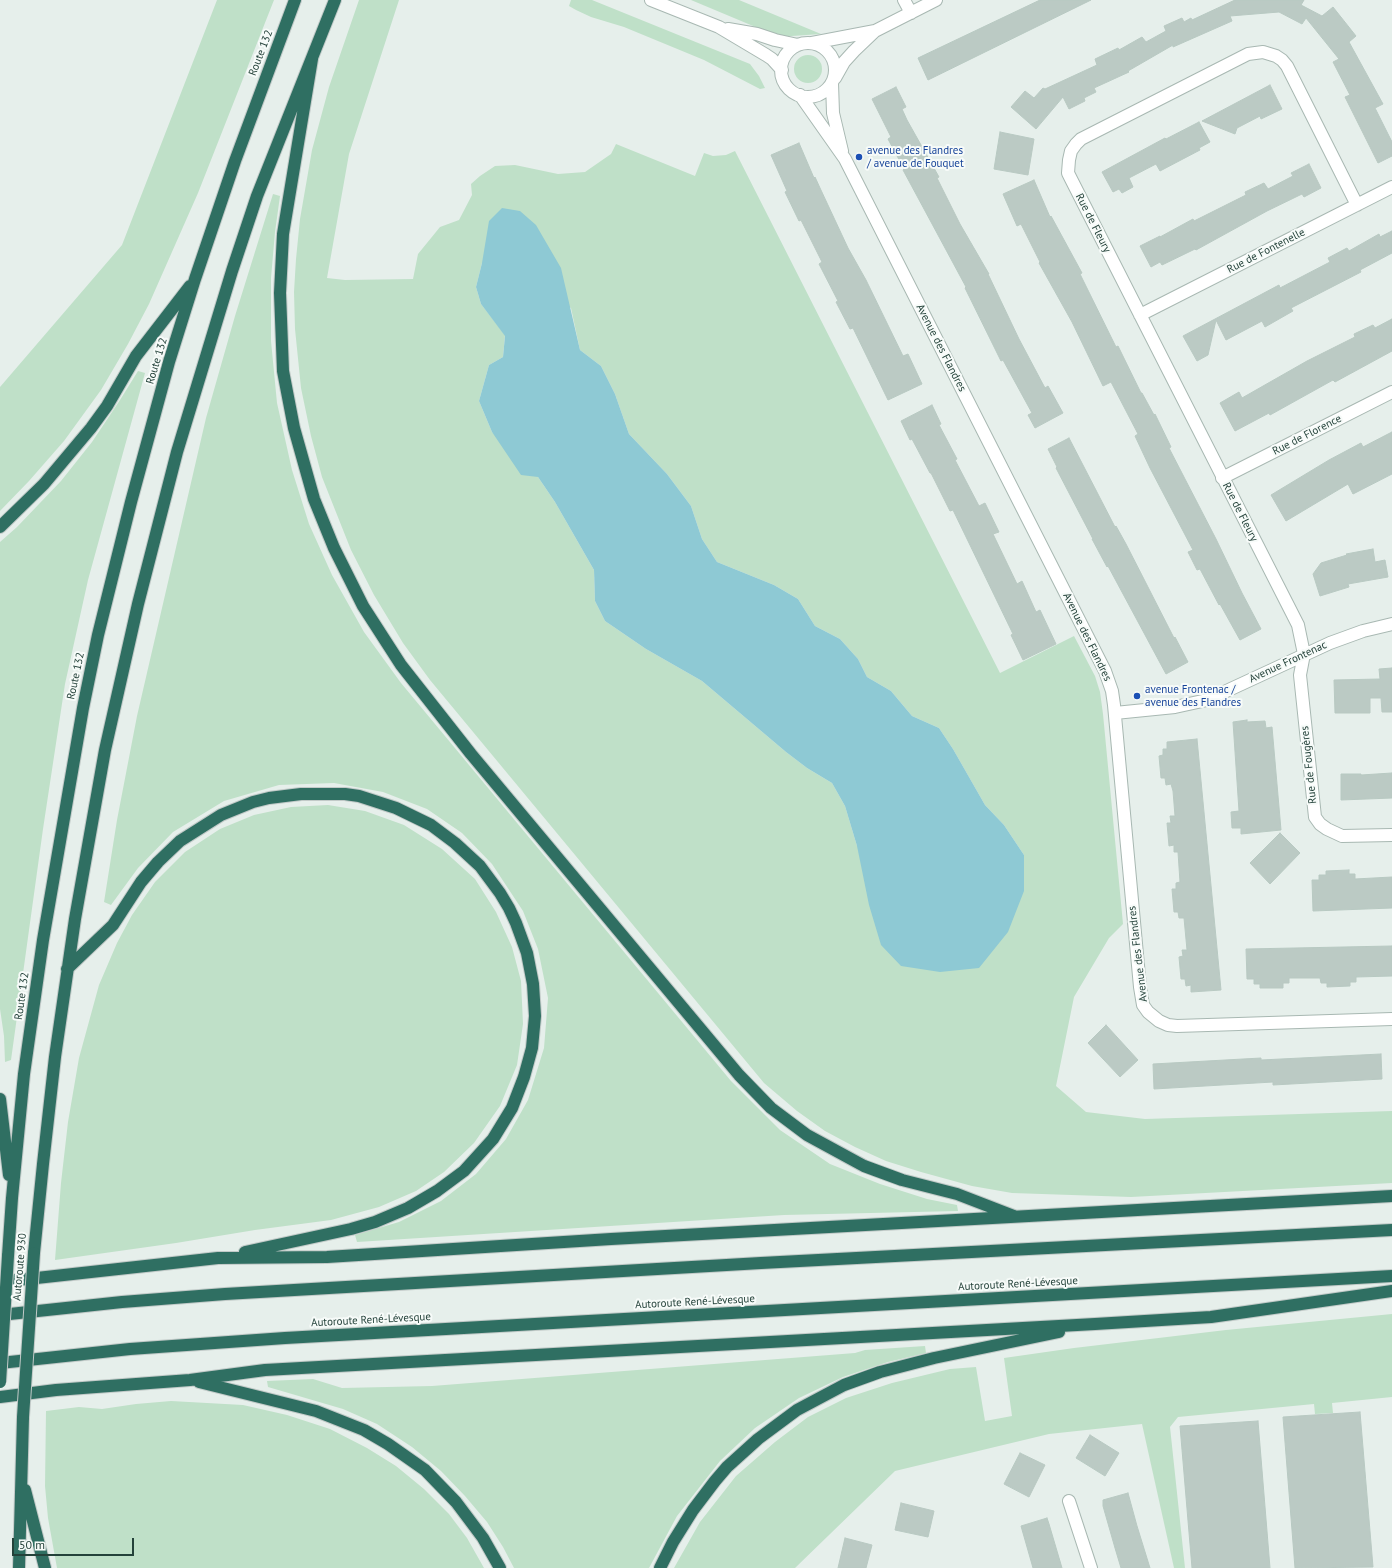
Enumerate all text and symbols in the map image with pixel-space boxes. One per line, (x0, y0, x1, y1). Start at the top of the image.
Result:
street label: Route 132 (246, 28, 276, 78)
place label: avenue des Flandres / avenue de Fouquet (867, 144, 964, 170)
marker: avenue des Flandres / avenue de Fouquet (854, 152, 864, 162)
street label: Rue de Fleury (1072, 191, 1114, 255)
street label: Rue de Fontenelle (1225, 226, 1307, 276)
street label: Avenue des Flandres (913, 302, 969, 394)
street label: Route 132 (144, 336, 170, 386)
street label: Rue de Florence (1270, 412, 1344, 458)
street label: Rue de Fleury (1219, 480, 1261, 544)
street label: Avenue des Flandres (1060, 591, 1114, 683)
street label: Avenue Frontenac (1247, 638, 1329, 686)
street label: Route 132 (65, 651, 87, 701)
place label: avenue Frontenac / avenue des Flandres (1145, 683, 1241, 709)
marker: avenue Frontenac / avenue des Flandres (1132, 691, 1142, 701)
street label: Rue de Fougères (1298, 725, 1320, 805)
street label: Avenue des Flandres (1126, 905, 1150, 1003)
street label: Route 132 (12, 971, 32, 1021)
street label: Autoroute 930 (10, 1233, 30, 1301)
street label: Autoroute René-Lévesque (958, 1274, 1078, 1294)
street label: Autoroute René-Lévesque (635, 1292, 755, 1312)
street label: Autoroute René-Lévesque (311, 1310, 431, 1330)
scale bar (14, 1530, 136, 1556)
text: 50 m (19, 1537, 45, 1552)

